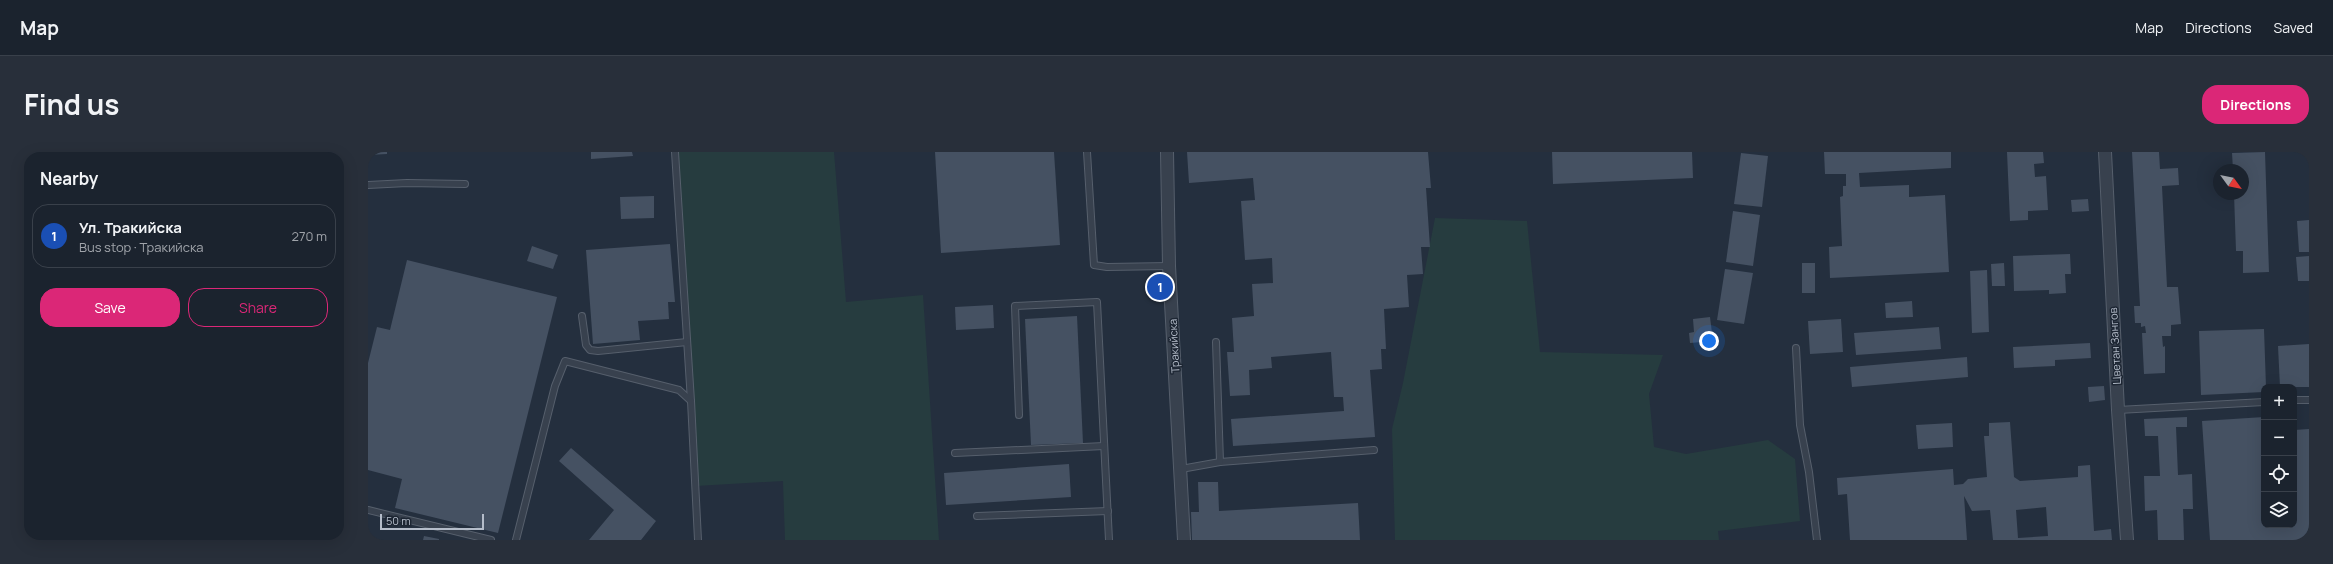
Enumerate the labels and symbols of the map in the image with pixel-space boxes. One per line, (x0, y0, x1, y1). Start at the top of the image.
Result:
north arrow (2213, 164, 2249, 200)
pin: 1 (1147, 272, 1173, 302)
street label: Цветан Зангов (2105, 307, 2124, 385)
street label: Тракийска (1165, 319, 1182, 374)
your location (1699, 331, 1719, 351)
scale bar (380, 512, 484, 531)

